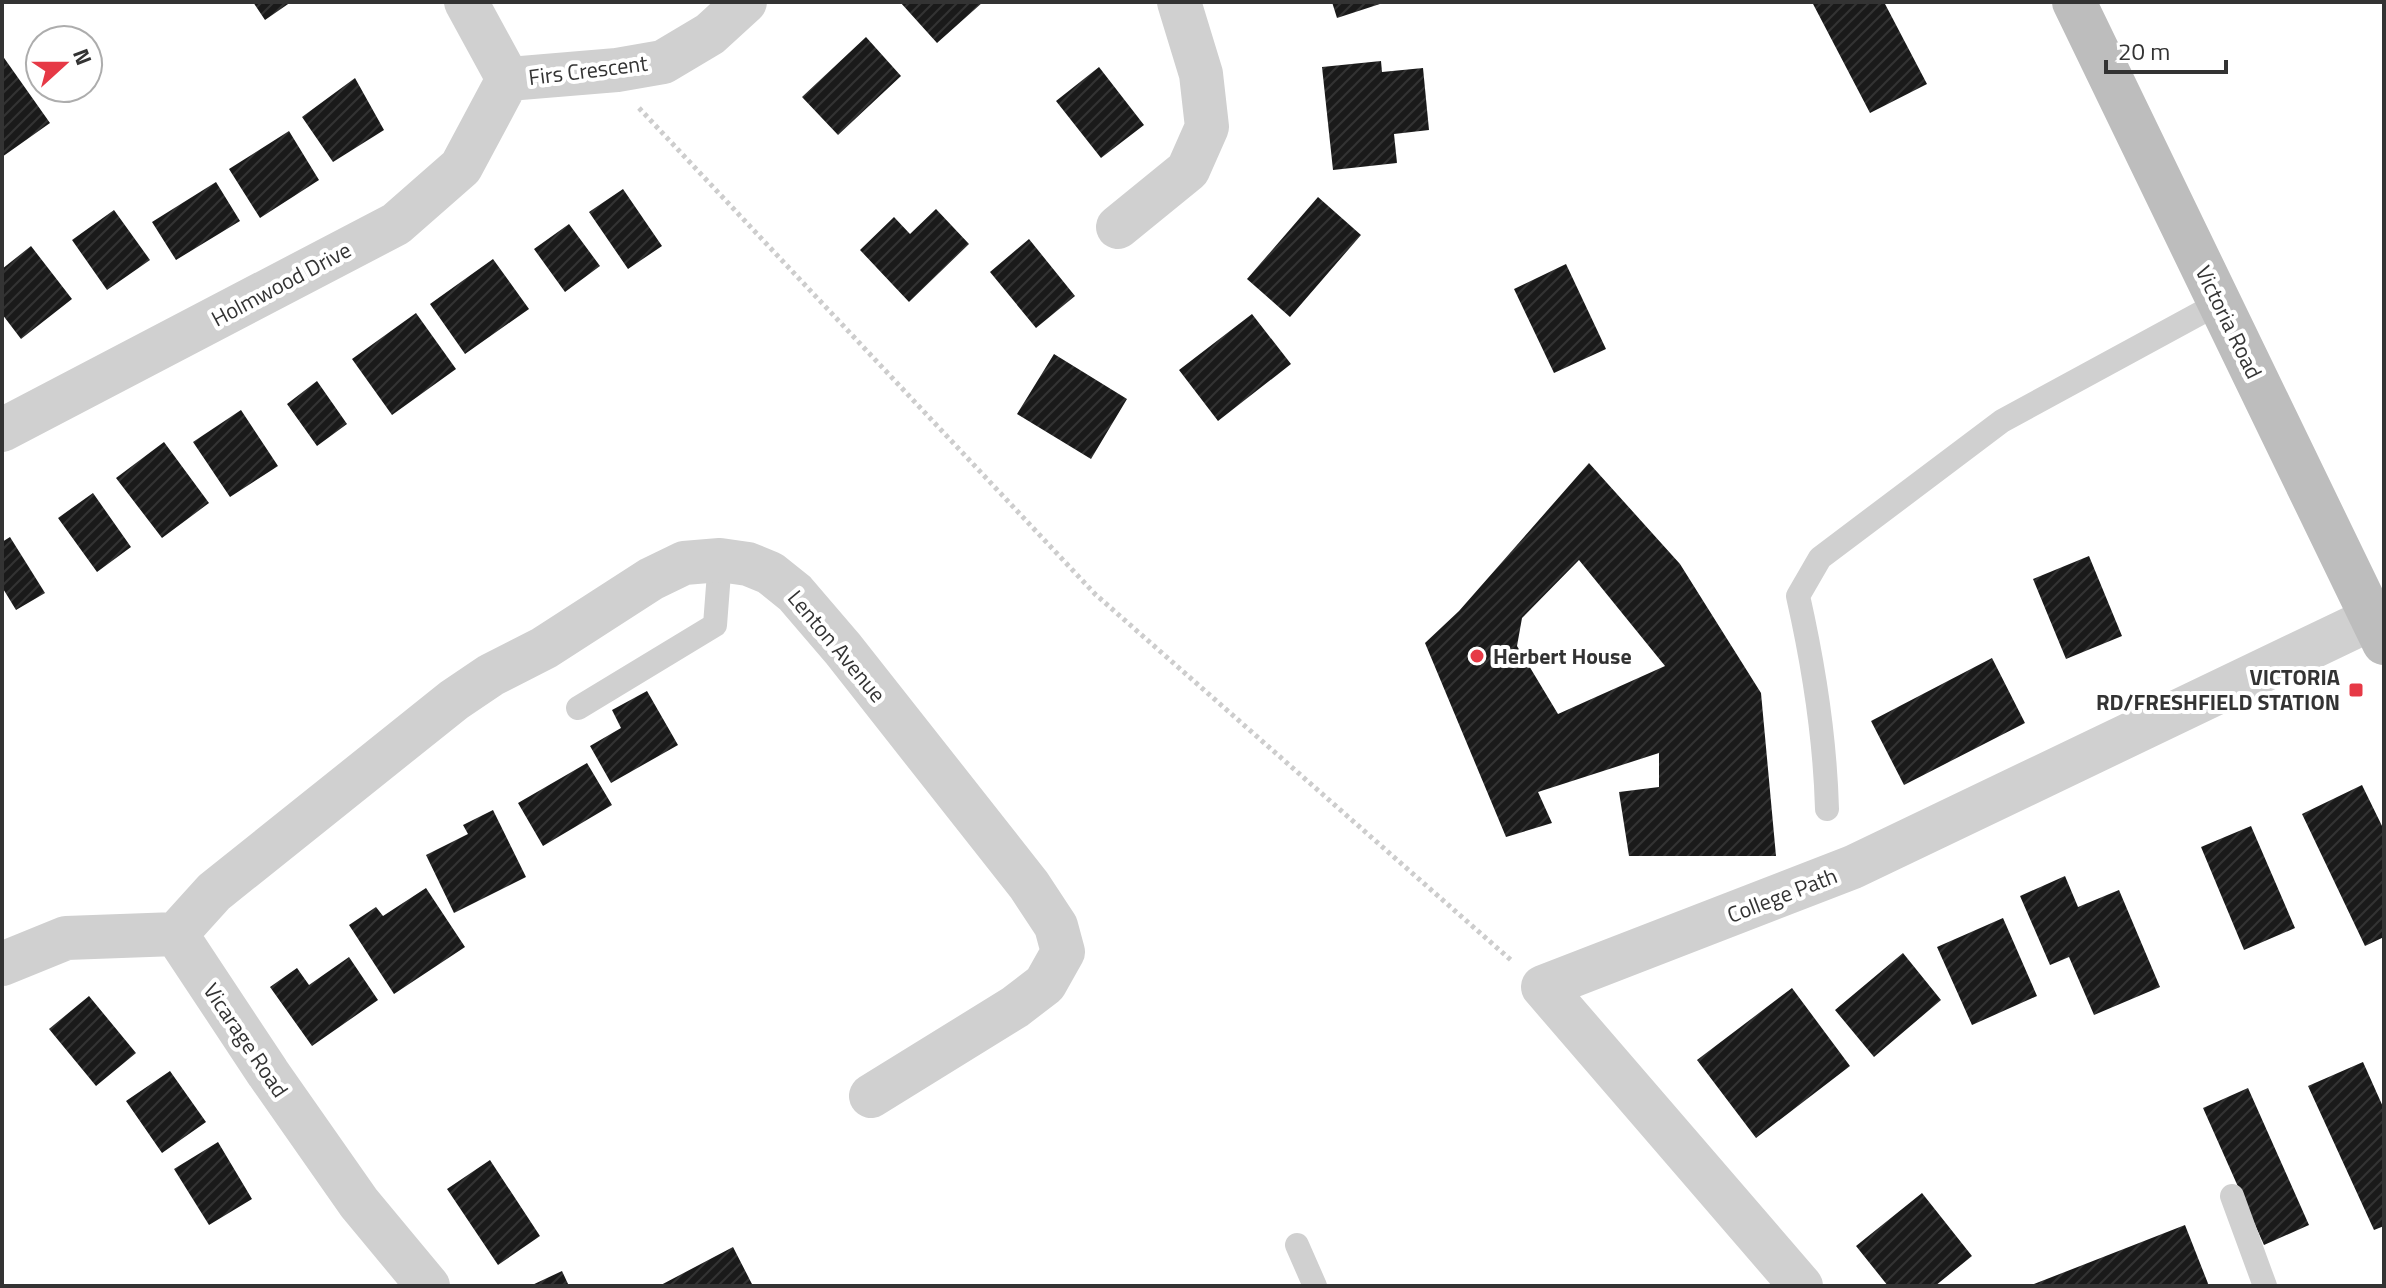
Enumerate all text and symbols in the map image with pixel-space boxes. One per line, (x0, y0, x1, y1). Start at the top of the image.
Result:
north arrow (24, 24, 104, 104)
scale bar (2106, 24, 2226, 74)
text: 20 m (2118, 33, 2170, 69)
text: N (64, 44, 101, 70)
street label: Firs Crescent (527, 46, 650, 94)
street label: Holmwood Drive (205, 233, 357, 335)
street label: Victoria Road (2187, 260, 2271, 384)
street label: Lenton Avenue (780, 582, 894, 710)
place label: Herbert House (1493, 639, 1632, 673)
marker: Herbert House (1468, 647, 1486, 665)
place label: VICTORIA RD/FRESHFIELD STATION (2096, 660, 2340, 719)
marker: VICTORIA RD/FRESHFIELD STATION (2347, 681, 2365, 699)
street label: College Path (1722, 858, 1842, 932)
street label: Vicarage Road (195, 976, 297, 1104)

